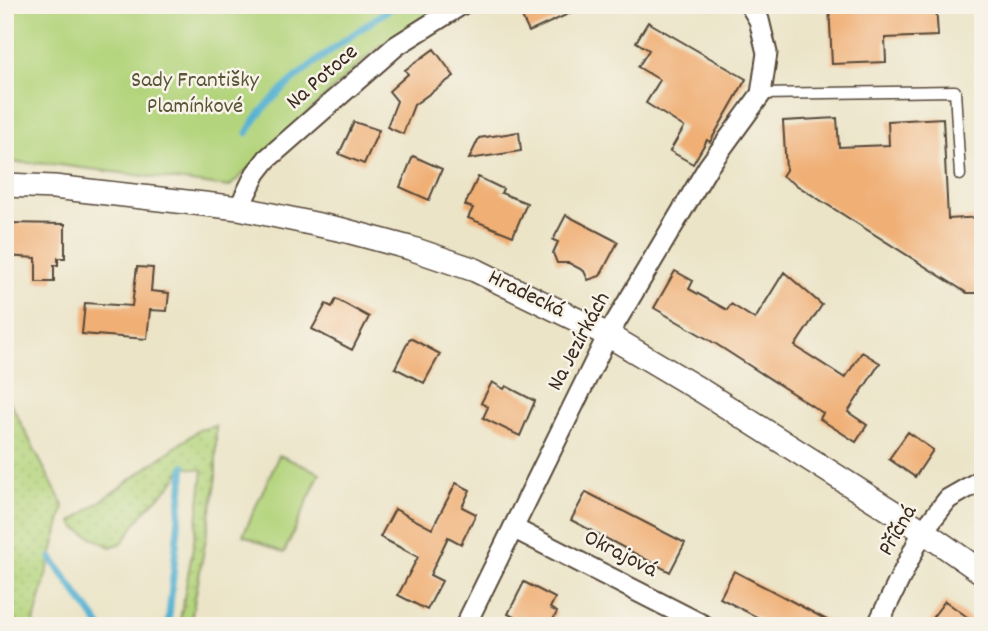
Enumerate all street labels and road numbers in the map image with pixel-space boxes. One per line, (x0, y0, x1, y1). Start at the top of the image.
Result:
street label: Na Potoce (280, 37, 366, 119)
street label: Hradecká (482, 262, 571, 328)
street label: Na Jezírkách (540, 287, 620, 397)
street label: Příčná (871, 499, 927, 563)
street label: Okrajová (577, 522, 663, 588)

